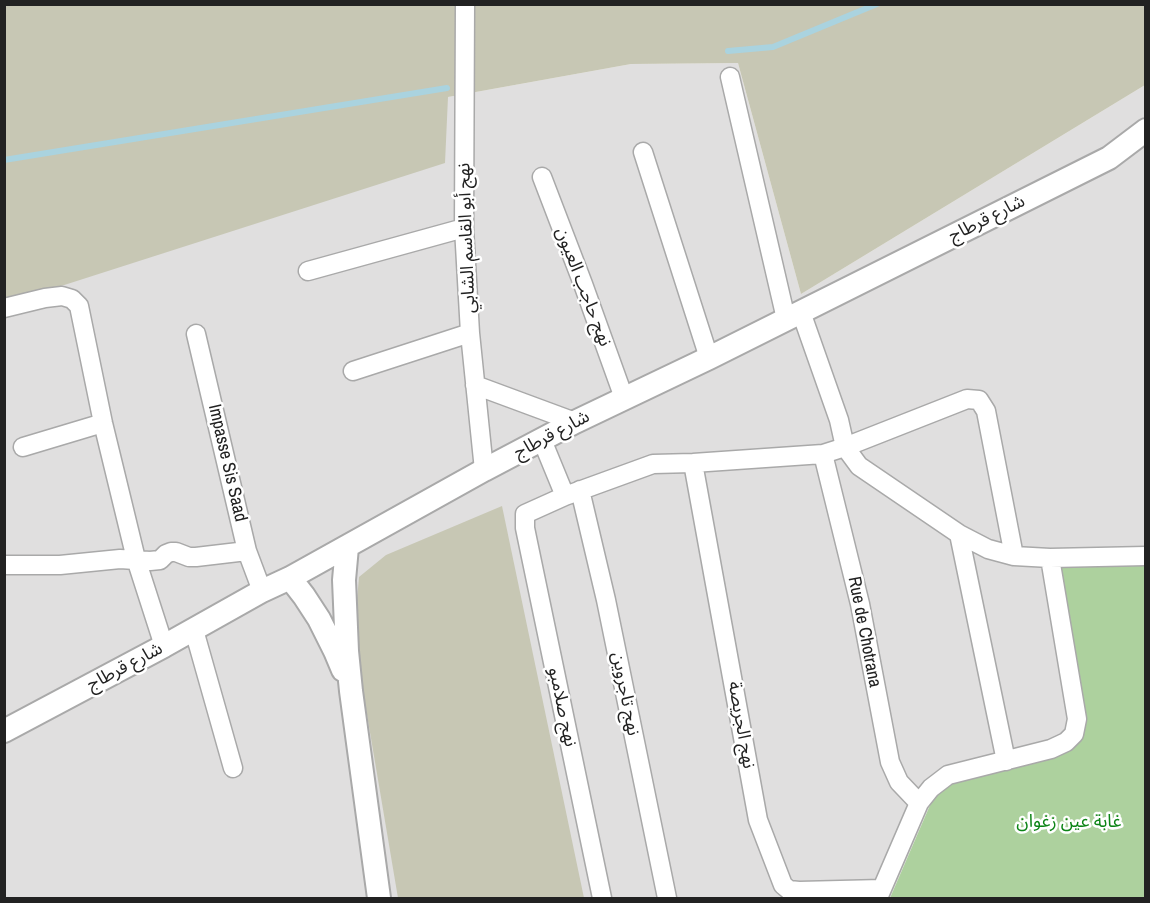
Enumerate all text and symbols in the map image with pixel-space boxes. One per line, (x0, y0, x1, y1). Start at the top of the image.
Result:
street label: نهج أبو القاسم الشابي (454, 162, 480, 314)
street label: شارع قرطاج (945, 191, 1029, 247)
street label: نهج حاجب العيون (550, 224, 616, 350)
street label: Impasse Sis Saad (203, 402, 251, 524)
street label: شارع قرطاج (510, 406, 594, 464)
street label: Rue de Chotrana (843, 575, 885, 689)
street label: شارع قرطاج (83, 638, 167, 696)
street label: نهج تاجروين (606, 650, 644, 738)
street label: نهج صلامبو (543, 665, 581, 749)
street label: نهج الجريصة (723, 680, 759, 770)
park label: غابة عين زغوان (1016, 811, 1122, 833)

